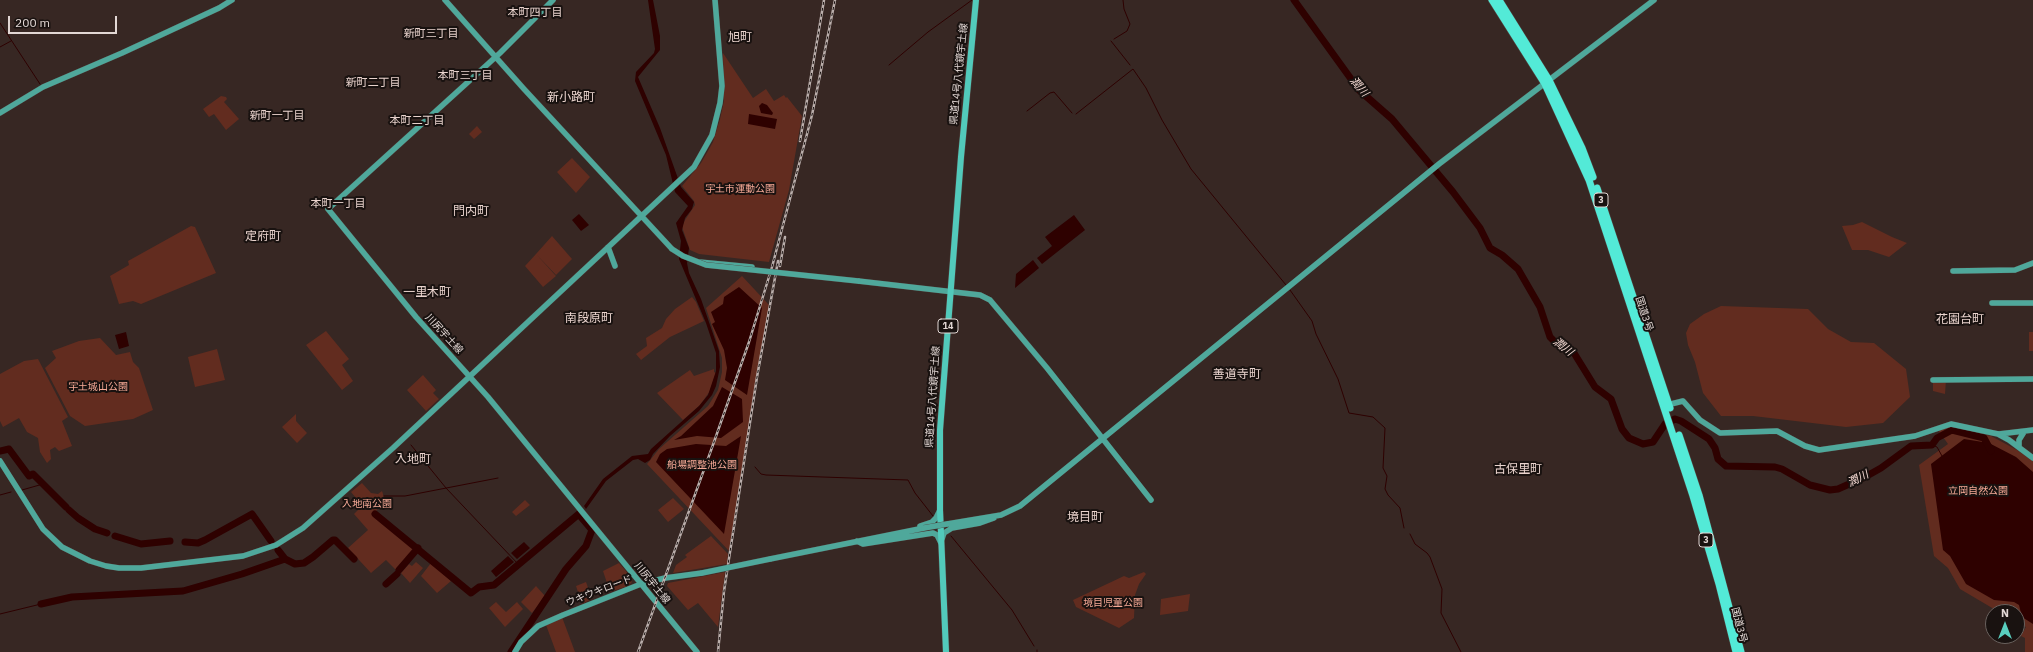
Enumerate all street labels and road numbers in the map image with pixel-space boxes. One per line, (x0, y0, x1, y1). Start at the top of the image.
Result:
street label: 県道14号八代鏡宇土線 (948, 23, 970, 125)
road number: 3 (1594, 193, 1608, 207)
street label: 国道3号 (1633, 295, 1655, 333)
street label: 川尻宇土線 (423, 312, 465, 356)
road number: 14 (938, 319, 958, 333)
street label: 県道14号八代鏡宇土線 (923, 346, 943, 448)
road number: 3 (1699, 533, 1713, 547)
street label: 川尻宇土線 (632, 560, 672, 606)
street label: ウキウキロード (564, 573, 634, 609)
street label: 国道3号 (1729, 606, 1749, 644)

